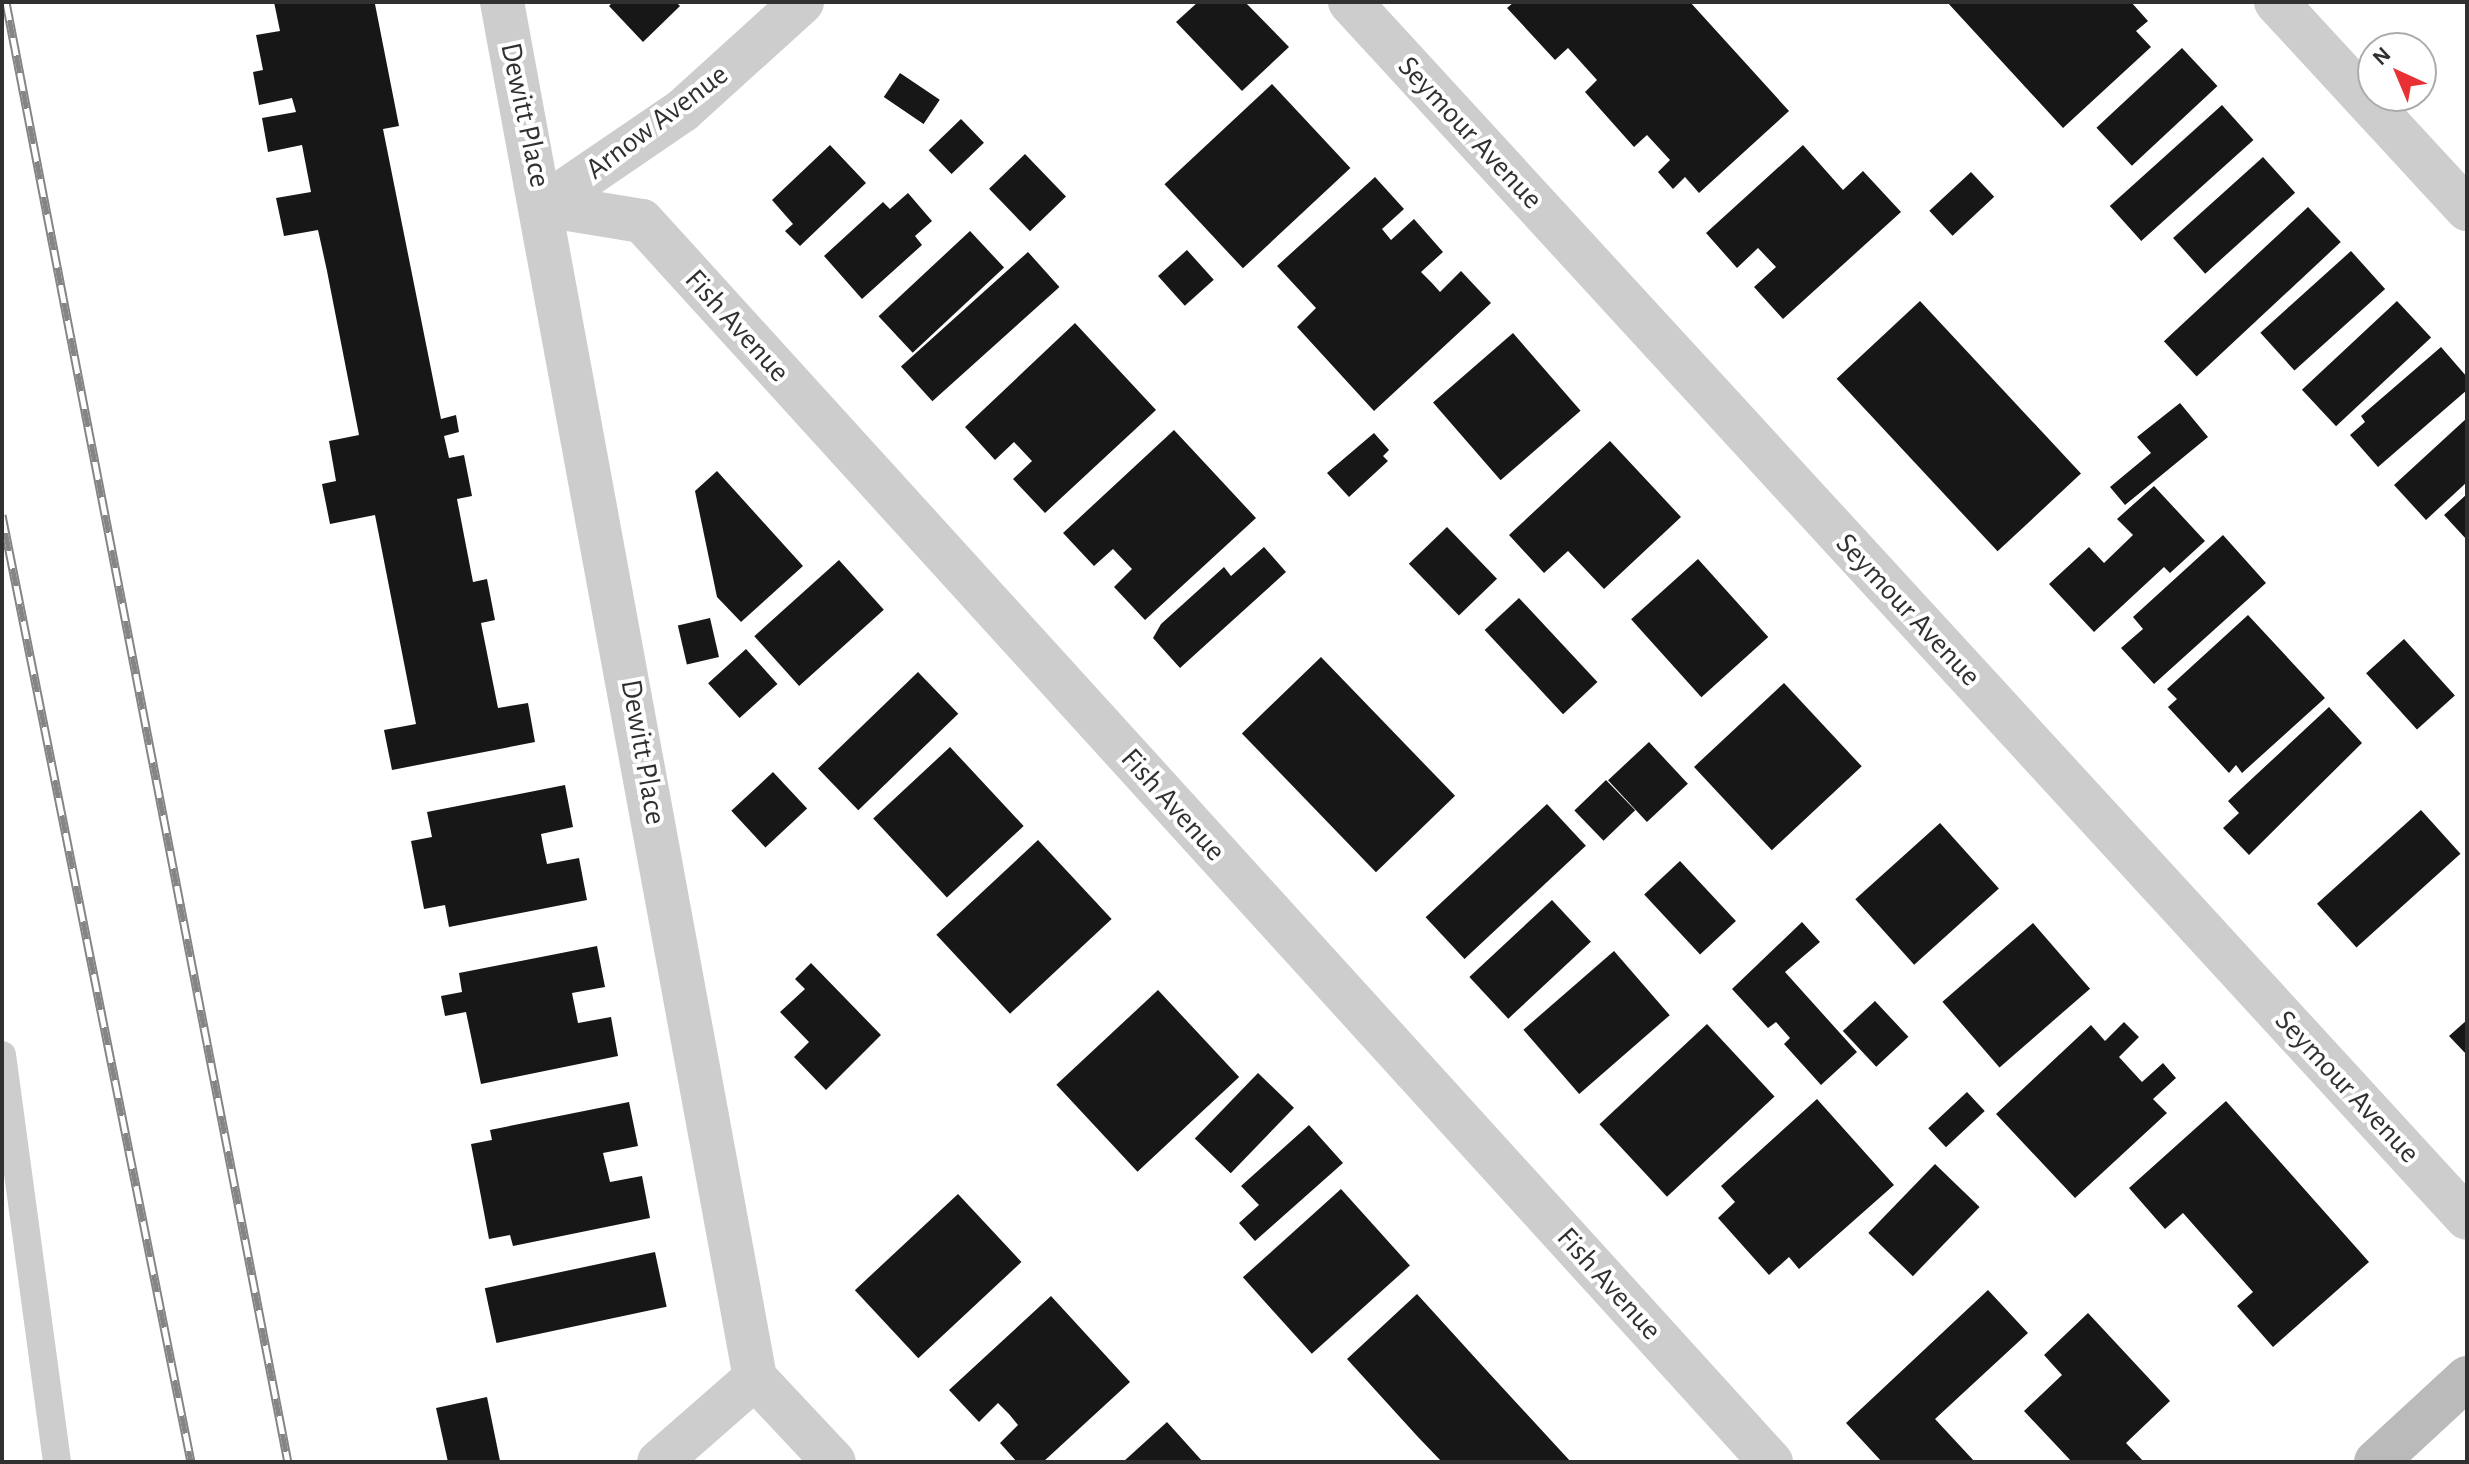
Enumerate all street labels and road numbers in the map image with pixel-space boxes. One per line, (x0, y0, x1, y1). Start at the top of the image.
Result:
street label: Dewitt Place (492, 39, 558, 191)
street label: Seymour Avenue (1390, 49, 1550, 217)
street label: Arnow Avenue (579, 57, 735, 187)
street label: Fish Avenue (677, 262, 797, 390)
street label: Seymour Avenue (1828, 526, 1988, 694)
street label: Dewitt Place (613, 676, 673, 828)
street label: Fish Avenue (1113, 741, 1233, 869)
street label: Seymour Avenue (2267, 1003, 2427, 1171)
street label: Fish Avenue (1549, 1220, 1669, 1348)

